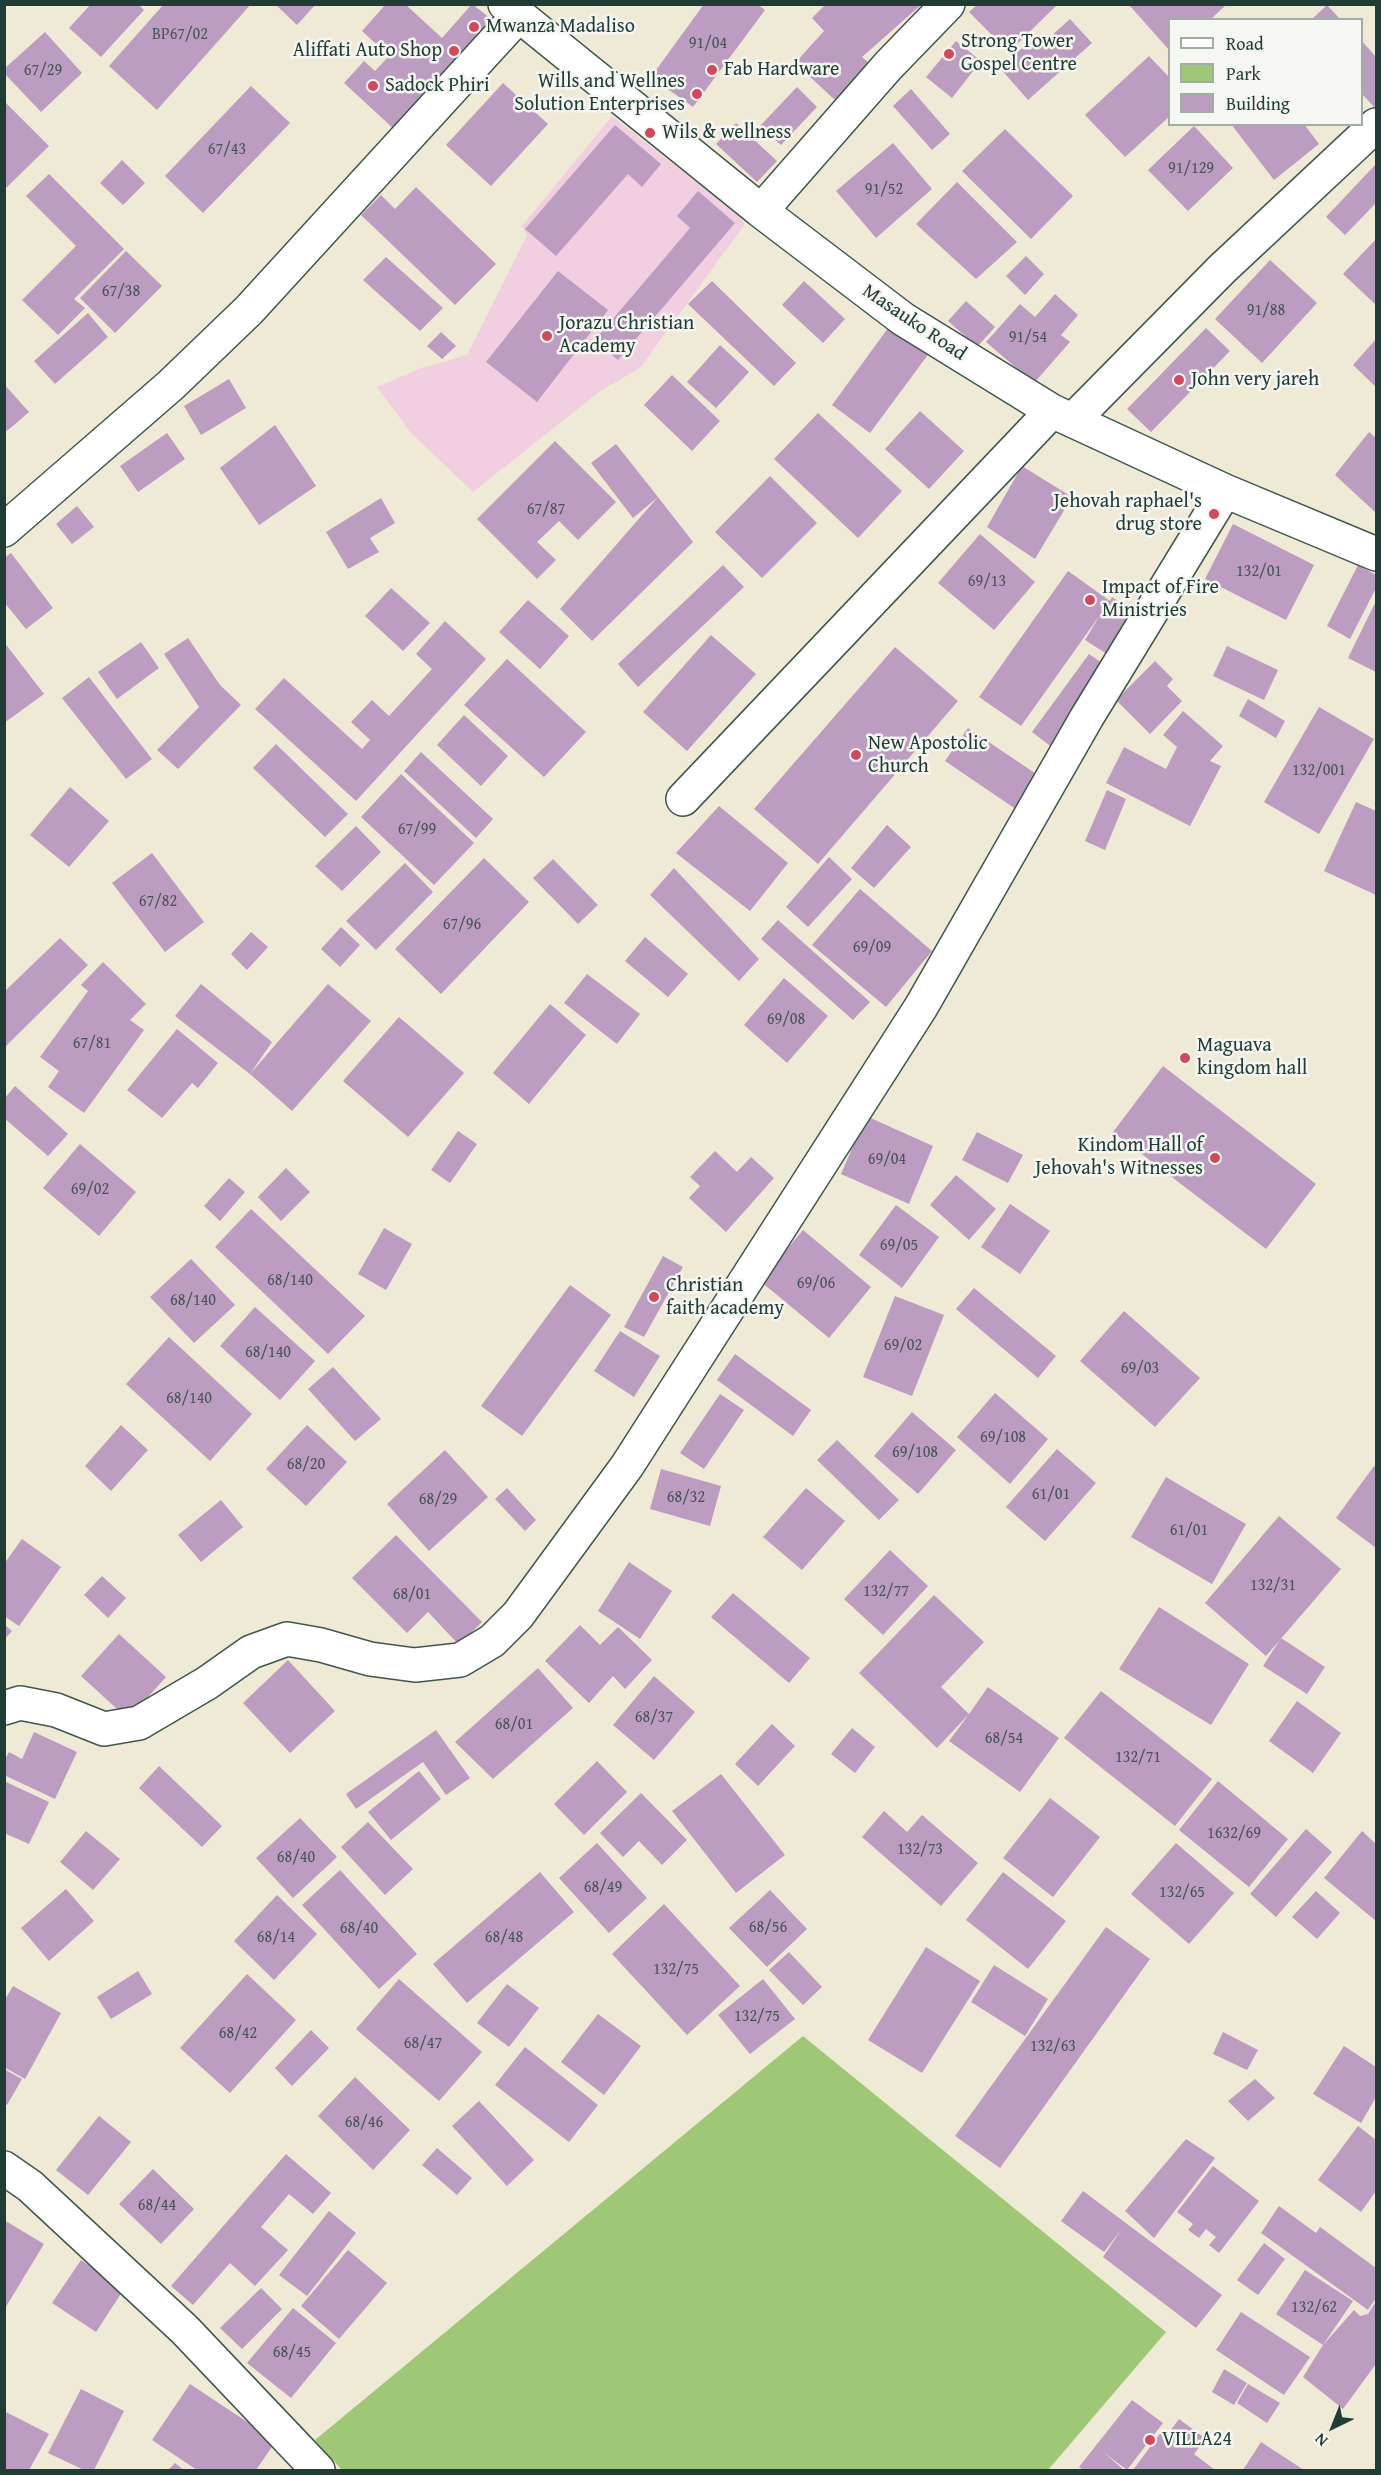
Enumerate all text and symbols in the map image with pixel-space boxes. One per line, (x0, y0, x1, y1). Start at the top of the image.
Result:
place label: Mwanza Madaliso (486, 15, 635, 39)
legend (1168, 18, 1363, 126)
marker: Mwanza Madaliso (467, 20, 481, 34)
house number: BP67/02 (152, 25, 208, 45)
place label: Strong Tower Gospel Centre (961, 30, 1077, 77)
text: Road (1226, 30, 1264, 57)
house number: 91/04 (689, 34, 727, 54)
place label: Aliffati Auto Shop (293, 39, 442, 63)
marker: Aliffati Auto Shop (447, 44, 461, 58)
marker: Strong Tower Gospel Centre (942, 47, 956, 61)
place label: Fab Hardware (724, 58, 839, 82)
text: Park (1226, 60, 1261, 87)
house number: 67/29 (24, 61, 62, 81)
marker: Fab Hardware (705, 63, 719, 77)
place label: Wills and Wellnes Solution Enterprises (514, 70, 685, 117)
place label: Sadock Phiri (385, 74, 490, 98)
marker: Sadock Phiri (366, 79, 380, 93)
marker: Wills and Wellnes Solution Enterprises (690, 87, 704, 101)
text: Building (1226, 90, 1290, 117)
place label: Wils & wellness (662, 121, 791, 145)
marker: Wils & wellness (643, 126, 657, 140)
house number: 67/43 (208, 140, 246, 160)
house number: 91/129 (1168, 159, 1214, 179)
house number: 91/52 (865, 180, 903, 200)
street label: Masauko Road (857, 279, 971, 367)
house number: 67/38 (102, 282, 140, 302)
house number: 91/88 (1247, 301, 1285, 321)
place label: Jorazu Christian Academy (559, 312, 694, 359)
house number: 91/54 (1009, 328, 1047, 348)
marker: Jorazu Christian Academy (540, 329, 554, 343)
place label: John very jareh (1191, 368, 1319, 392)
marker: John very jareh (1172, 373, 1186, 387)
place label: Jehovah raphael's drug store (1054, 490, 1202, 537)
house number: 67/87 (527, 500, 565, 520)
marker: Jehovah raphael's drug store (1207, 507, 1221, 521)
house number: 132/01 (1236, 562, 1282, 582)
house number: 69/13 (968, 572, 1006, 592)
place label: Impact of Fire Ministries (1102, 576, 1219, 623)
marker: Impact of Fire Ministries (1083, 593, 1097, 607)
place label: New Apostolic Church (868, 732, 987, 779)
marker: New Apostolic Church (849, 748, 863, 762)
house number: 132/001 (1292, 761, 1346, 781)
house number: 67/99 (398, 820, 436, 840)
house number: 67/82 (139, 892, 177, 912)
house number: 67/96 (443, 915, 481, 935)
house number: 69/09 (853, 938, 891, 958)
house number: 69/08 (767, 1010, 805, 1030)
house number: 67/81 (73, 1034, 111, 1054)
place label: Maguava kingdom hall (1197, 1034, 1307, 1081)
marker: Maguava kingdom hall (1178, 1051, 1192, 1065)
place label: Kindom Hall of Jehovah's Witnesses (1035, 1134, 1203, 1181)
house number: 69/04 (868, 1150, 906, 1170)
marker: Kindom Hall of Jehovah's Witnesses (1208, 1151, 1222, 1165)
house number: 69/02 (71, 1180, 109, 1200)
house number: 69/05 (880, 1236, 918, 1256)
house number: 68/140 (267, 1271, 313, 1291)
place label: Christian faith academy (666, 1274, 784, 1321)
house number: 69/06 (797, 1274, 835, 1294)
marker: Christian faith academy (647, 1290, 661, 1304)
house number: 68/140 (170, 1291, 216, 1311)
house number: 69/02 (884, 1336, 922, 1356)
house number: 68/140 (245, 1343, 291, 1363)
house number: 69/03 (1121, 1359, 1159, 1379)
house number: 68/140 (166, 1389, 212, 1409)
house number: 69/108 (980, 1428, 1026, 1448)
house number: 69/108 (892, 1443, 938, 1463)
house number: 68/20 (287, 1455, 325, 1475)
house number: 61/01 (1032, 1485, 1070, 1505)
house number: 68/32 (667, 1488, 705, 1508)
house number: 68/29 (419, 1490, 457, 1510)
house number: 61/01 (1170, 1521, 1208, 1541)
house number: 132/31 (1250, 1576, 1296, 1596)
house number: 132/77 (863, 1582, 909, 1602)
house number: 68/01 (393, 1585, 431, 1605)
house number: 68/37 (635, 1708, 673, 1728)
house number: 68/01 (495, 1715, 533, 1735)
house number: 68/54 (985, 1729, 1023, 1749)
house number: 132/71 (1115, 1748, 1161, 1768)
house number: 1632/69 (1207, 1824, 1261, 1844)
house number: 132/73 (897, 1840, 943, 1860)
house number: 68/40 (277, 1848, 315, 1868)
house number: 68/49 (584, 1878, 622, 1898)
house number: 132/65 (1159, 1883, 1205, 1903)
house number: 68/56 (749, 1918, 787, 1938)
house number: 68/40 (340, 1919, 378, 1939)
house number: 68/14 (257, 1928, 295, 1948)
house number: 68/48 (485, 1928, 523, 1948)
house number: 132/75 (653, 1960, 699, 1980)
house number: 132/75 (734, 2007, 780, 2027)
house number: 68/42 (219, 2024, 257, 2044)
house number: 68/47 (404, 2034, 442, 2054)
house number: 132/63 (1030, 2037, 1076, 2057)
house number: 68/46 (345, 2113, 383, 2133)
house number: 68/44 (138, 2196, 176, 2216)
house number: 132/62 (1291, 2298, 1337, 2318)
house number: 68/45 (273, 2343, 311, 2363)
north arrow (1303, 2397, 1363, 2457)
place label: VILLA24 (1162, 2428, 1232, 2452)
text: N (1309, 2428, 1333, 2453)
marker: VILLA24 (1143, 2433, 1157, 2447)

